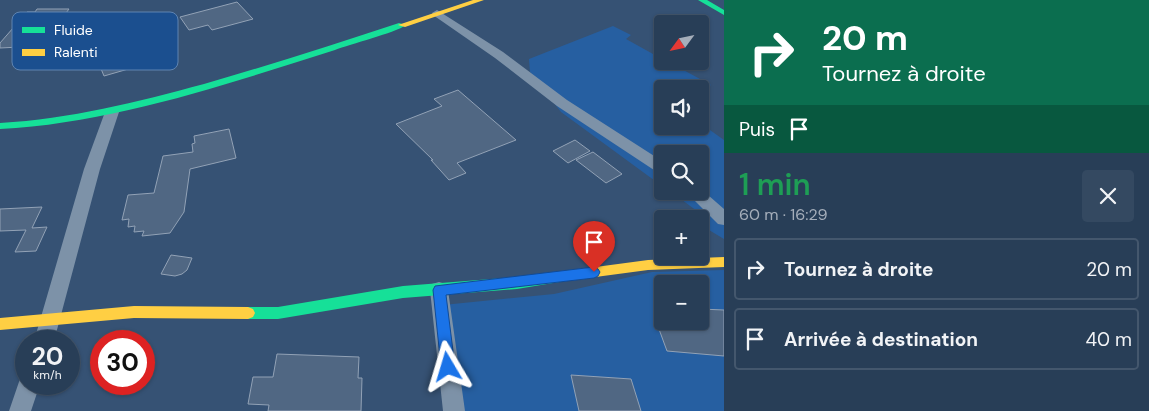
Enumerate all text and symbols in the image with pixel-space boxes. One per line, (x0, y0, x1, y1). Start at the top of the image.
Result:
legend (12, 12, 178, 70)
north arrow (654, 15, 709, 70)
map controls (654, 15, 709, 330)
text: 20 m (822, 15, 908, 61)
icon: right (739, 20, 804, 85)
text: Fluide (54, 21, 93, 39)
text: Ralenti (54, 43, 98, 61)
text: Tournez à droite (822, 59, 986, 88)
button: sound (654, 80, 709, 135)
icon: arrive (785, 115, 813, 143)
text: Puis (739, 117, 775, 142)
button: search (654, 145, 709, 200)
text: 1 min (739, 165, 811, 204)
button: close (1082, 170, 1134, 222)
text: 60 m · 16:29 (739, 204, 828, 225)
button: + (654, 210, 709, 265)
pin (573, 221, 615, 272)
icon: arrive (580, 228, 608, 256)
icon: right (741, 255, 769, 283)
text: Tournez à droite (784, 257, 934, 282)
text: 20 m (1086, 257, 1132, 282)
button: − (654, 275, 709, 330)
icon: arrive (741, 325, 769, 353)
text: Arrivée à destination (784, 327, 978, 352)
text: 40 m (1085, 327, 1132, 352)
speed limit sign: 30 (90, 330, 155, 395)
text: 20 (32, 340, 63, 373)
position arrow (421, 340, 473, 392)
text: km/h (33, 367, 62, 383)

